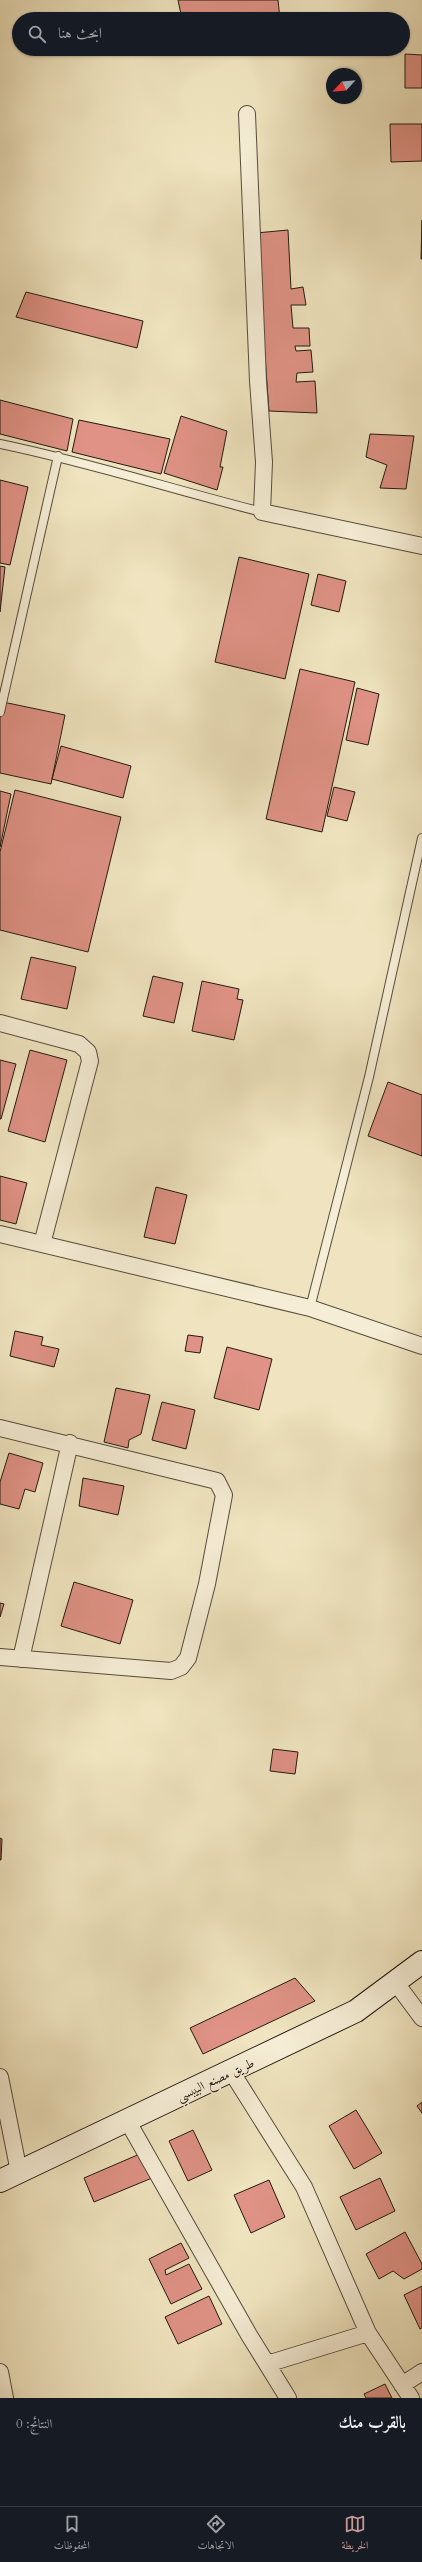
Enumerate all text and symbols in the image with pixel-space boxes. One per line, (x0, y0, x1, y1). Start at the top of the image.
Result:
search box (12, 12, 410, 56)
icon: search (26, 23, 48, 45)
text: ابحث هنا (58, 23, 102, 43)
north arrow (326, 68, 362, 104)
street label: طريق مصنع البيبسي (174, 2054, 258, 2108)
text: بالقرب منك (339, 2411, 406, 2434)
text: النتائج: 0 (16, 2415, 52, 2433)
tab: المحفوظات (54, 2513, 90, 2556)
tab: الاتجاهات (197, 2513, 234, 2556)
tab: الخريطة (342, 2513, 368, 2556)

